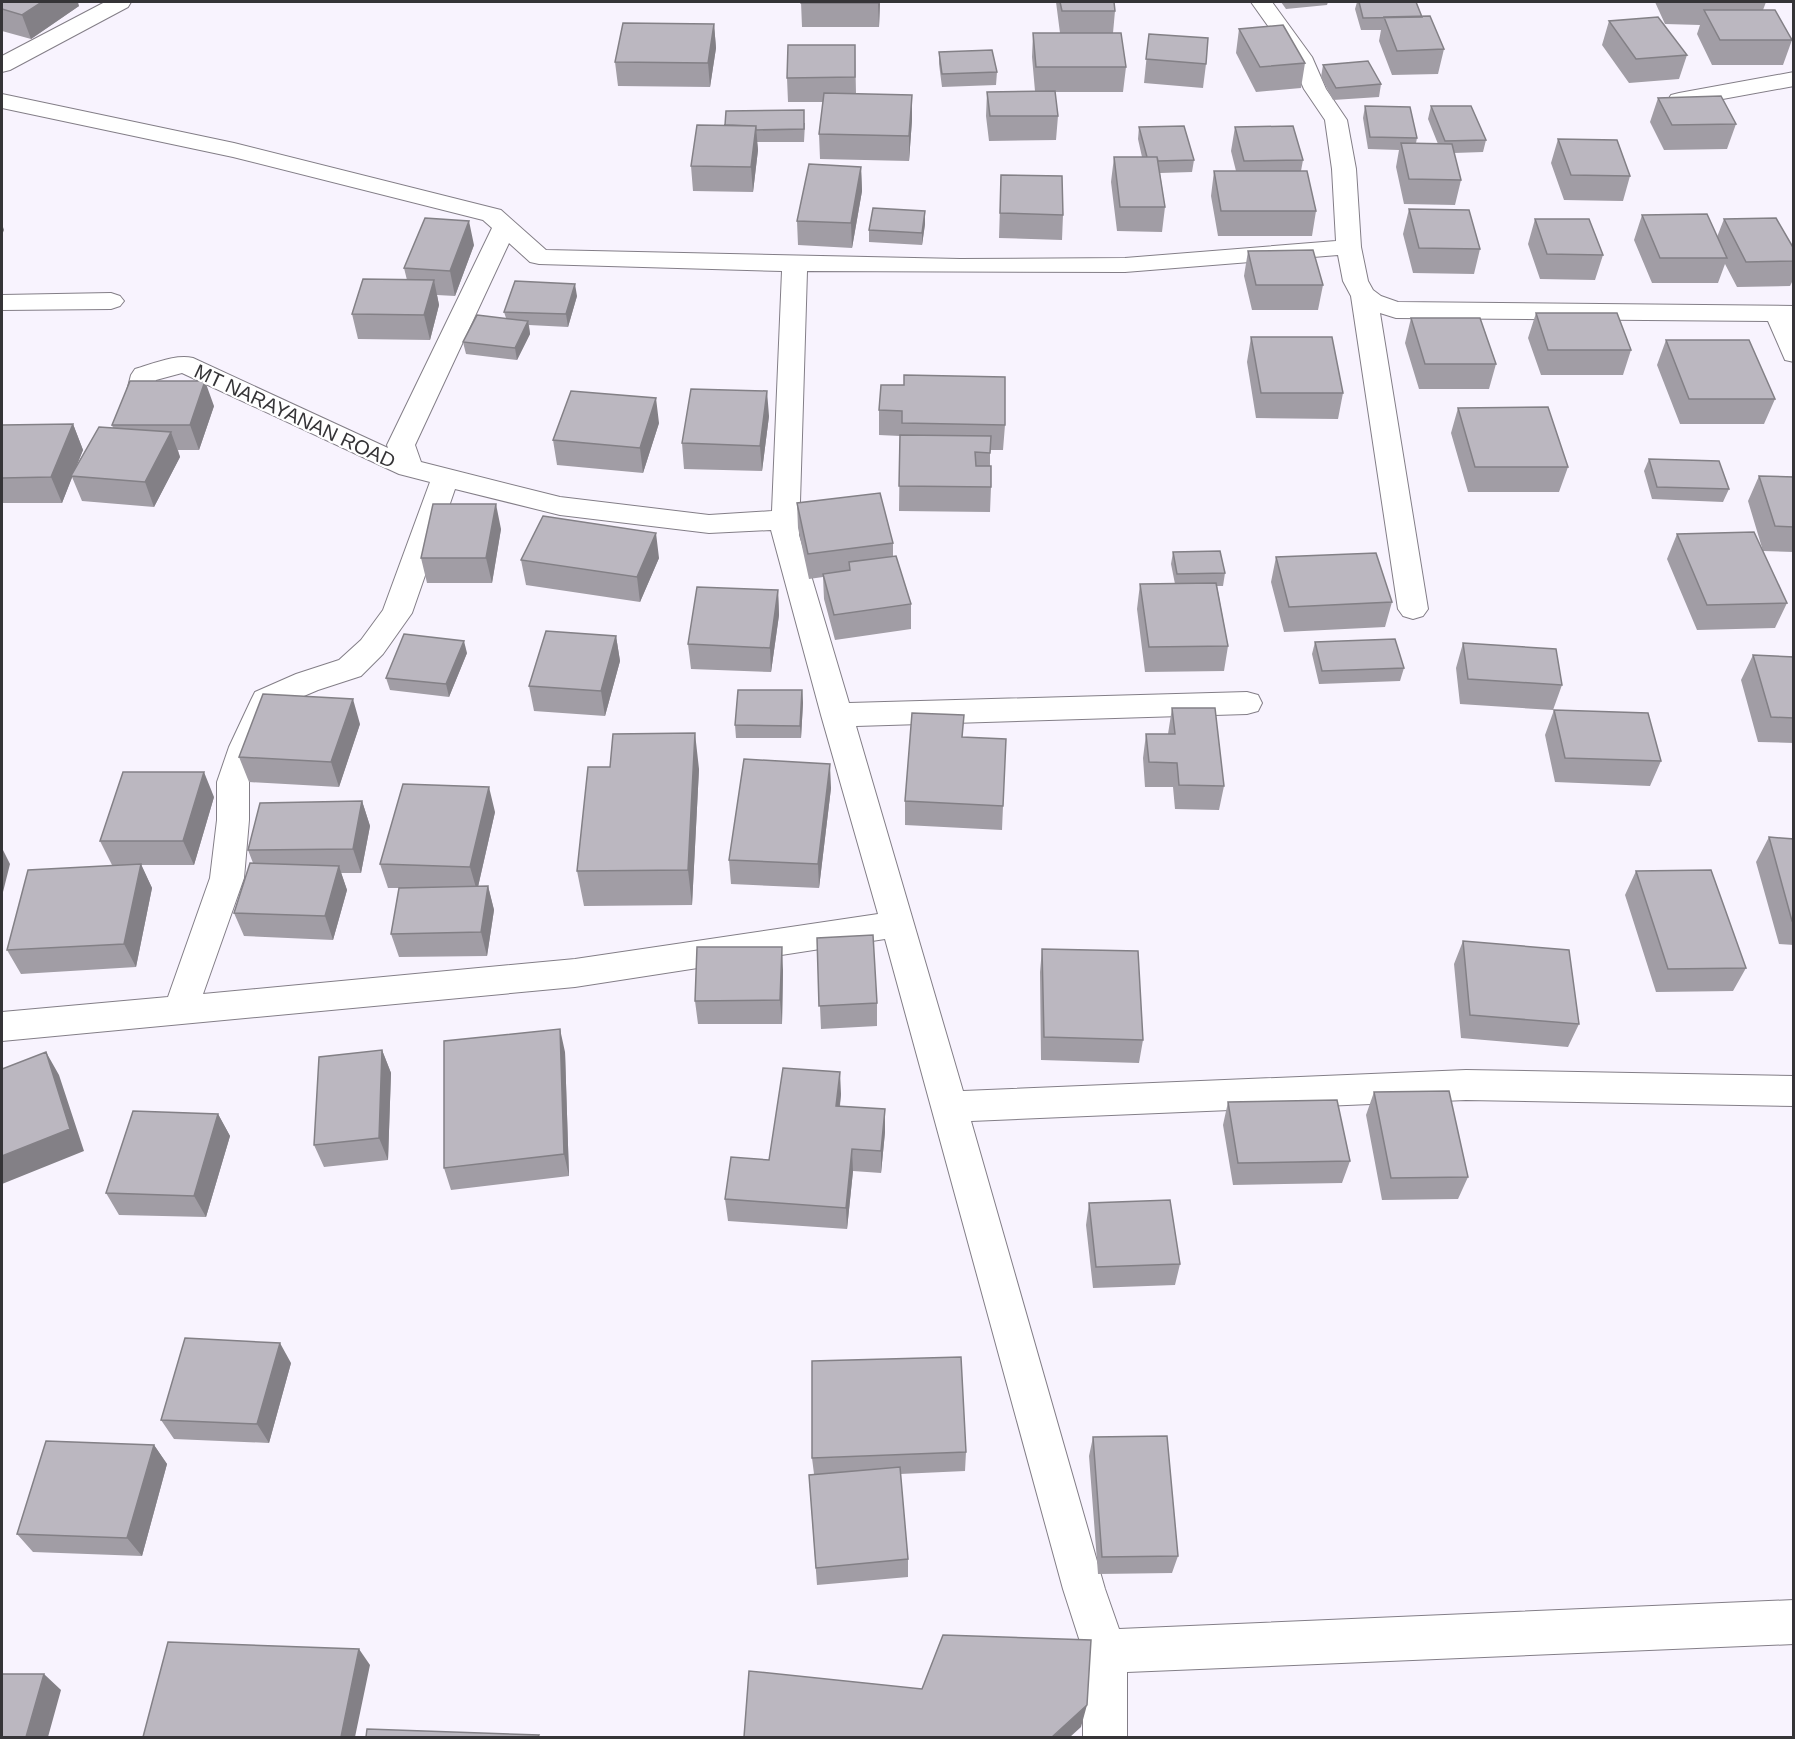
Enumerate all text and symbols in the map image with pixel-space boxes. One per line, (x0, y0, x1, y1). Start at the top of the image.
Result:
street label: MT NARAYANAN ROAD (191, 360, 399, 472)

